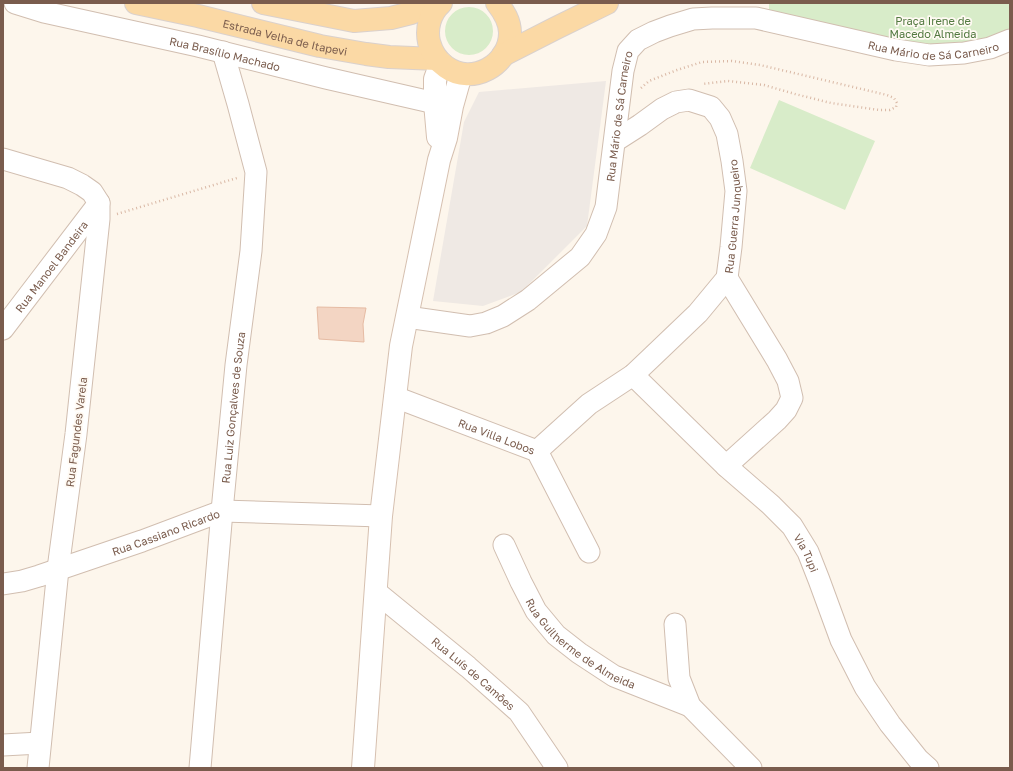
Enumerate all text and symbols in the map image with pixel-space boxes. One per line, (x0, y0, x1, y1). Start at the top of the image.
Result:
park label: Praça Irene de Macedo Almeida (890, 14, 976, 40)
street label: Estrada Velha de Itapevi (222, 16, 349, 57)
street label: Rua Brasílio Machado (168, 33, 282, 73)
street label: Rua Mário de Sá Carneiro (867, 37, 1001, 61)
street label: Rua Mário de Sá Carneiro (603, 49, 634, 182)
street label: Rua Guerra Junqueiro (721, 158, 743, 274)
street label: Rua Manoel Bandeira (12, 218, 90, 314)
street label: Rua Luiz Gonçalves de Souza (218, 331, 247, 484)
street label: Rua Fagundes Varela (63, 376, 89, 488)
street label: Rua Villa Lobos (457, 415, 537, 456)
street label: Rua Cassiano Ricardo (110, 506, 222, 557)
street label: Via Tupi (792, 531, 822, 574)
street label: Rua Guilherme de Almeida (524, 596, 638, 690)
street label: Rua Luís de Camões (429, 634, 518, 712)

